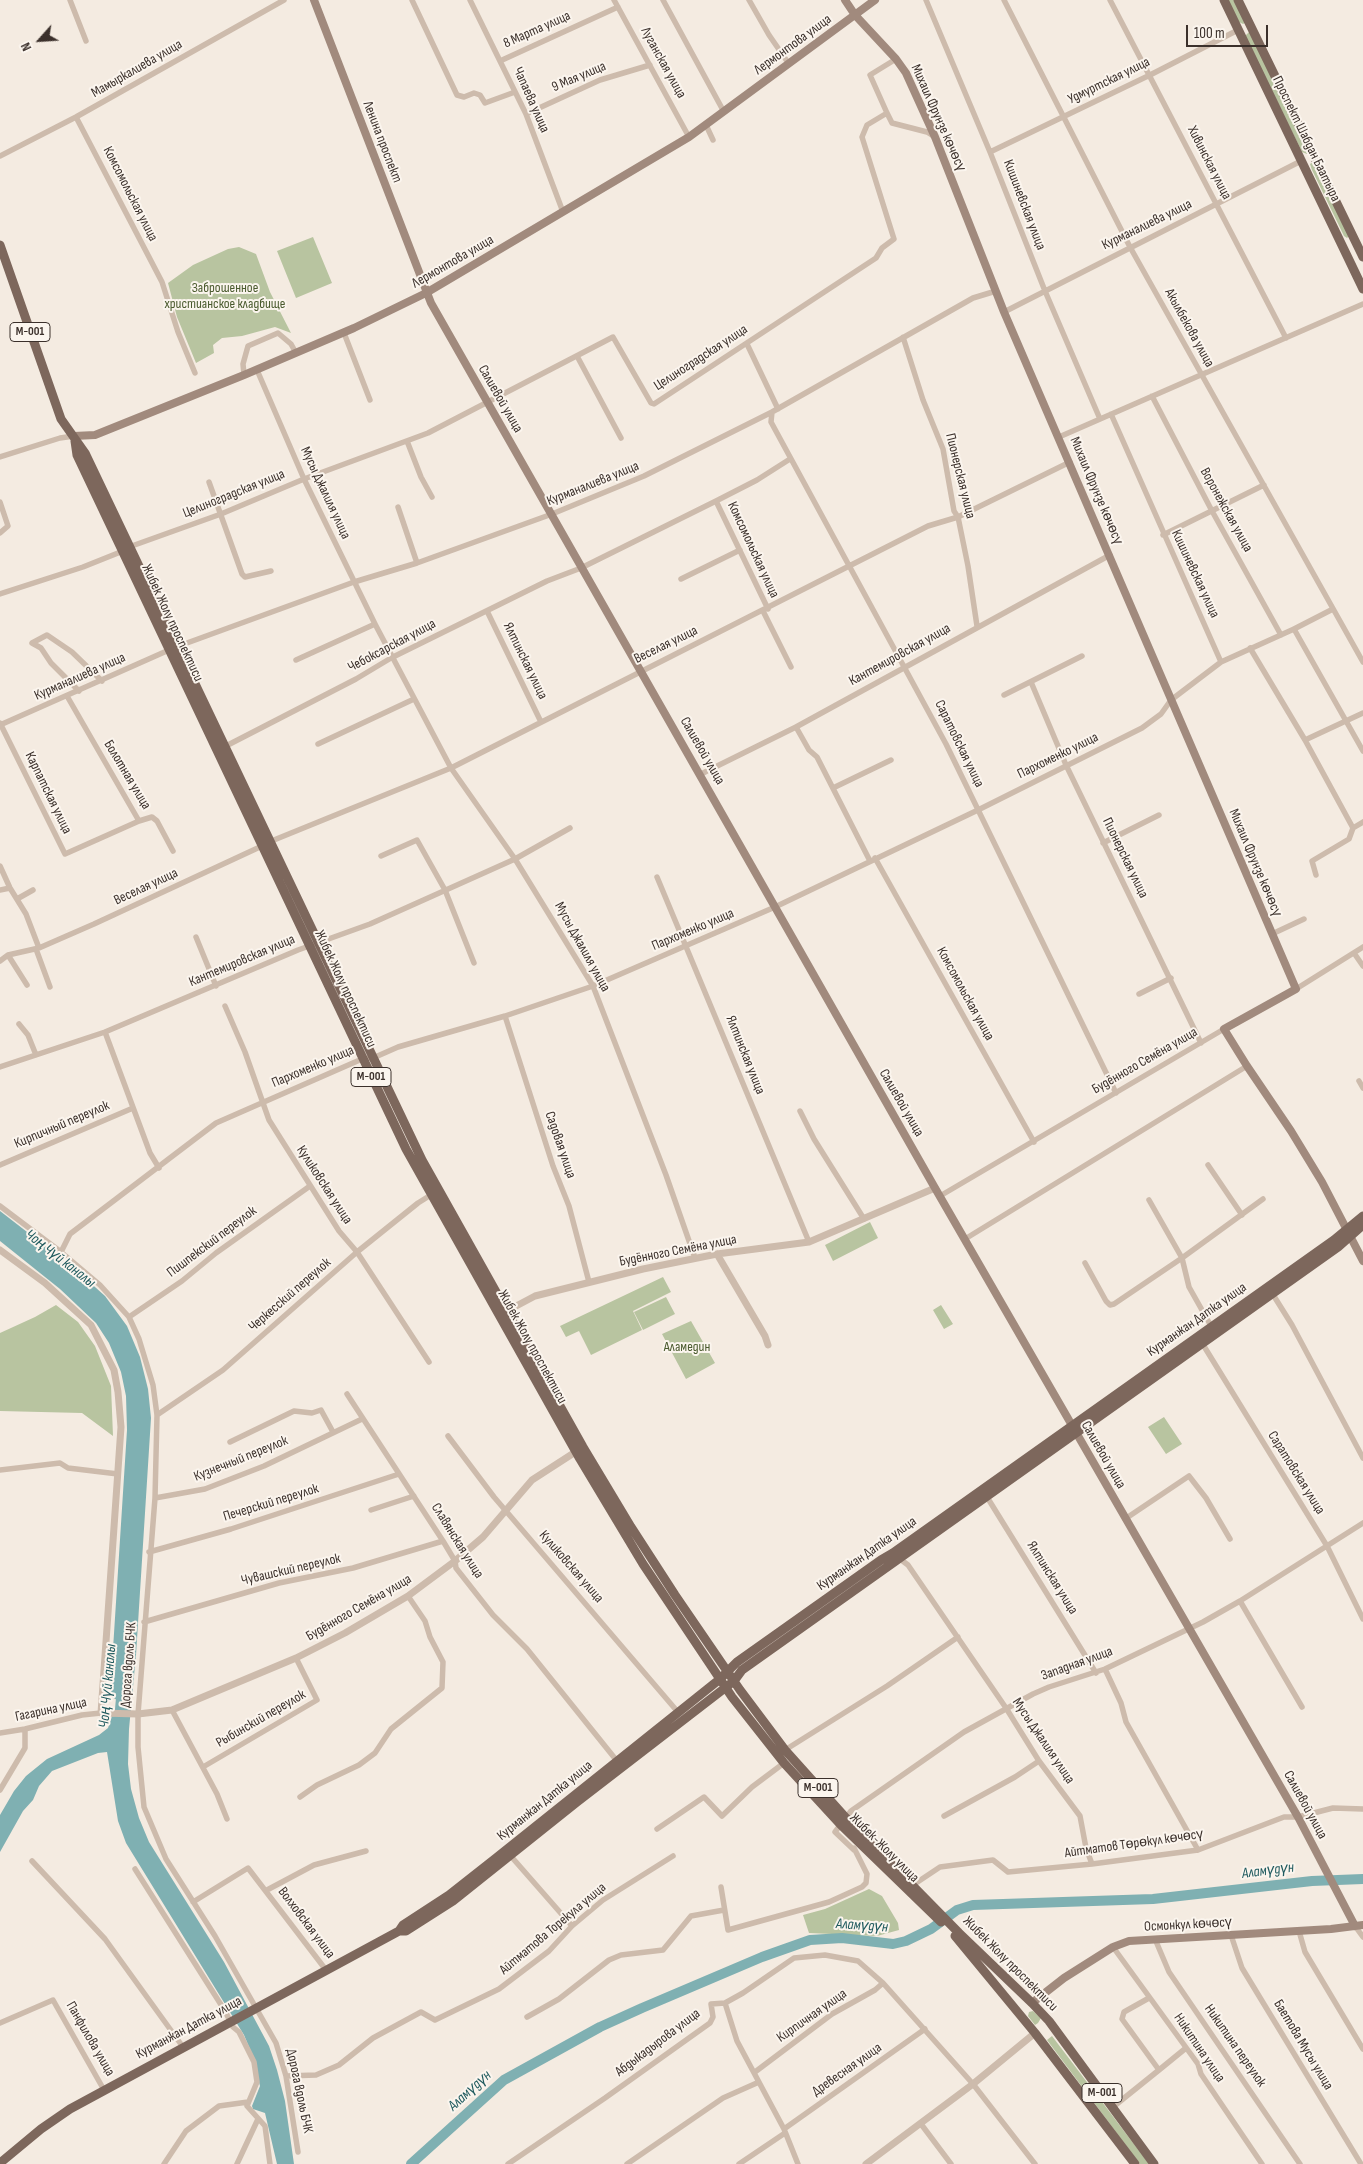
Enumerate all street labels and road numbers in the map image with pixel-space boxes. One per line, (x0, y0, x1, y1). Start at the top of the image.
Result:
street label: 8 Марта улица (501, 8, 573, 52)
street label: Лермонтова улица (751, 11, 835, 79)
street label: Луганская улица (637, 25, 689, 101)
street label: Мамыркалиева улица (89, 36, 185, 102)
street label: Удмуртская улица (1065, 54, 1153, 108)
street label: 9 Мая улица (549, 58, 609, 96)
street label: Михаил Фрунзе көчөсү (907, 62, 969, 174)
street label: Чапаева улица (509, 65, 553, 135)
street label: Проспект Шабдан Баатыра (1268, 74, 1344, 204)
street label: Ленина проспект (359, 99, 405, 185)
street label: Хивинская улица (1183, 123, 1235, 203)
street label: Комсомольская улица (99, 144, 161, 244)
street label: Кишиневская улица (999, 157, 1049, 253)
street label: Курманалиева улица (1099, 196, 1195, 254)
street label: Лермонтова улица (409, 232, 497, 292)
street label: Акылбекова улица (1160, 286, 1218, 370)
street label: Целиноградская улица (651, 321, 751, 395)
road number: М-001 (10, 322, 50, 342)
street label: Салиевой улица (474, 362, 526, 436)
street label: Пионерская улица (941, 432, 979, 520)
street label: Михаил Фрунзе көчөсү (1066, 435, 1126, 547)
street label: Мусы Джалиля улица (296, 444, 354, 542)
street label: Курманалиева улица (545, 458, 641, 510)
street label: Воронежская улица (1196, 465, 1256, 555)
street label: Целиноградская улица (181, 466, 287, 522)
street label: Комсомольская улица (723, 499, 783, 601)
street label: Кишиневская улица (1167, 527, 1223, 621)
street label: Жибек Жолу проспектиси (137, 562, 207, 684)
street label: Чебоксарская улица (345, 616, 439, 676)
street label: Ялтинская улица (499, 620, 551, 702)
street label: Кантемировская улица (846, 620, 954, 690)
street label: Веселая улица (631, 622, 701, 668)
street label: Курманалиева улица (32, 649, 128, 705)
street label: Саратовская улица (931, 698, 987, 790)
street label: Салиевой улица (676, 714, 728, 788)
street label: Пархоменко улица (1015, 729, 1101, 783)
street label: Болотная улица (100, 737, 154, 813)
street label: Карпатская улица (21, 749, 75, 837)
street label: Михаил Фрунзе көчөсү (1225, 807, 1285, 919)
street label: Пионерская улица (1098, 815, 1152, 901)
street label: Веселая улица (111, 865, 181, 909)
street label: Мусы Джалиля улица (550, 899, 614, 995)
street label: Пархоменко улица (649, 905, 737, 955)
street label: Жибек Жолу проспектиси (310, 928, 380, 1050)
street label: Кантемировская улица (186, 931, 298, 991)
street label: Комсомольская улица (932, 944, 998, 1044)
street label: Ялтинская улица (722, 1013, 768, 1097)
street label: Будённого Семёна улица (1089, 1024, 1201, 1098)
street label: Пархоменко улица (269, 1042, 357, 1092)
street label: Салиевой улица (875, 1066, 927, 1140)
road number: М-001 (351, 1068, 391, 1086)
street label: Кирпичный переулок (12, 1097, 112, 1153)
street label: Садовая улица (541, 1109, 579, 1181)
street label: Куликовская улица (292, 1143, 356, 1227)
street label: Пишпекский переулок (164, 1203, 260, 1281)
street label: Будённого Семёна улица (618, 1231, 738, 1271)
street label: Черкесский переулок (245, 1255, 335, 1335)
street label: Курманжан Датка улица (1144, 1279, 1250, 1361)
street label: Жибек Жолу проспектиси (494, 1287, 570, 1407)
street label: Салиевой улица (1077, 1418, 1129, 1492)
street label: Саратовская улица (1264, 1428, 1328, 1518)
street label: Кузнечный переулок (192, 1433, 290, 1485)
street label: Печерский переулок (221, 1480, 321, 1526)
street label: Славянская улица (427, 1500, 487, 1582)
street label: Курманжан Датка улица (814, 1513, 920, 1595)
street label: Куликовская улица (535, 1527, 607, 1607)
street label: Ялтинская улица (1023, 1538, 1081, 1618)
street label: Чувашский переулок (240, 1550, 342, 1590)
street label: Будённого Семёна улица (303, 1571, 415, 1645)
street label: Дорога вдоль БЧК (118, 1622, 140, 1708)
street label: Западная улица (1039, 1643, 1115, 1685)
street label: Рыбинский переулок (213, 1687, 309, 1751)
street label: Гагарина улица (14, 1694, 88, 1726)
street label: Мусы Джалиля улица (1008, 1695, 1078, 1787)
street label: Курманжан Датка улица (494, 1757, 596, 1845)
street label: Салиевой улица (1279, 1768, 1331, 1842)
road number: М-001 (798, 1779, 838, 1798)
street label: Жибек-Жолу улица (846, 1810, 922, 1886)
street label: Айтматов Төрөкул көчөсү (1064, 1826, 1204, 1862)
street label: Айтматова Торекула улица (496, 1880, 610, 1978)
street label: Волховская улица (274, 1884, 338, 1962)
street label: Жибек Жолу проспектиси (959, 1913, 1061, 2015)
street label: Осмонкул көчөсү (1144, 1914, 1232, 1936)
street label: Кирпичная улица (774, 1986, 850, 2046)
street label: Курманжан Датка улица (133, 1993, 245, 2063)
street label: Баетова Мусы улица (1270, 1997, 1336, 2093)
street label: Панфилова улица (62, 1999, 118, 2079)
street label: Никитина переулок (1200, 2002, 1270, 2090)
street label: Абдыкадырова улица (612, 2006, 704, 2080)
street label: Никитина улица (1170, 2010, 1228, 2086)
street label: Древесная улица (809, 2040, 885, 2100)
street label: Дорога вдоль БЧК (282, 2047, 316, 2135)
road number: М-001 (1082, 2084, 1122, 2102)

